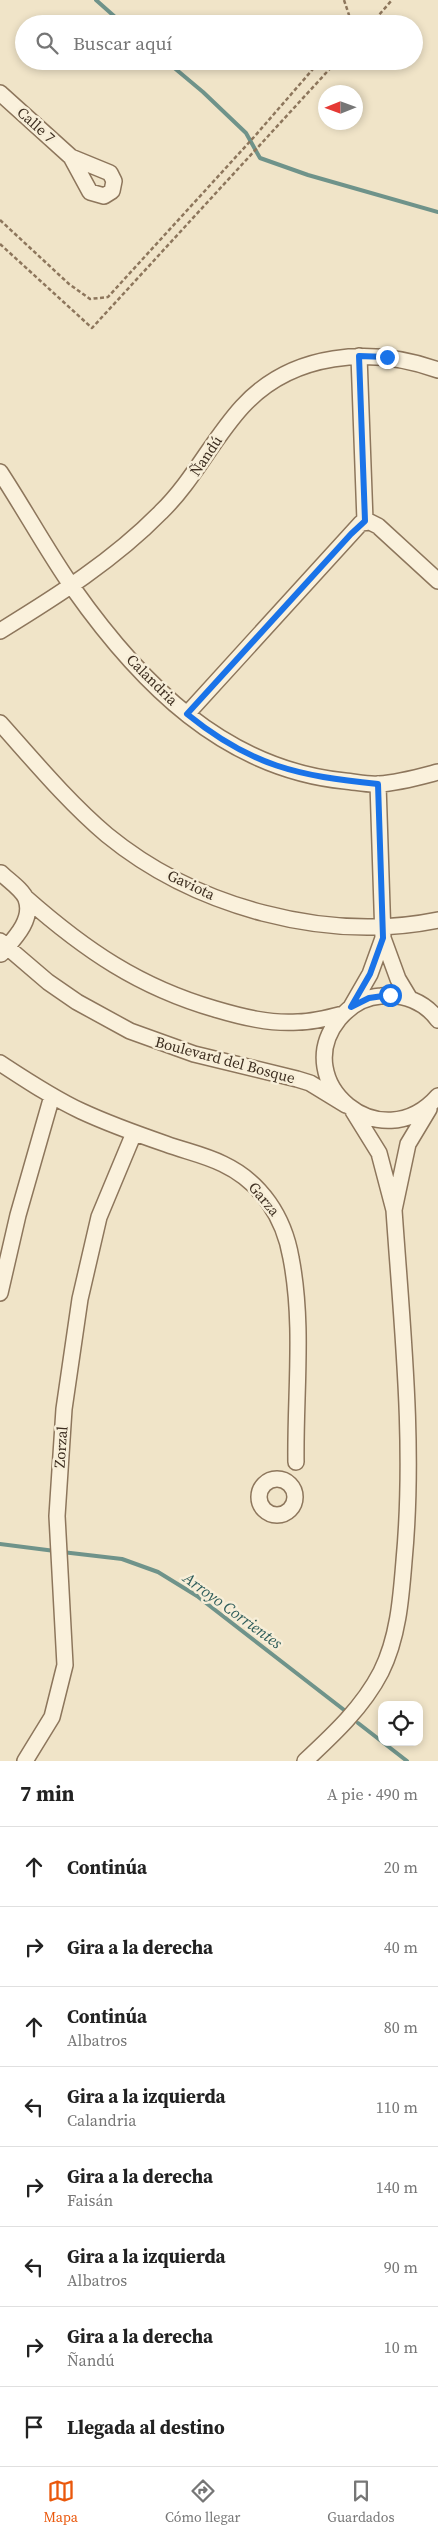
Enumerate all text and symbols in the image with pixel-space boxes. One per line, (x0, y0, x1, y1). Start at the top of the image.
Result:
search box (15, 15, 423, 70)
icon: search (33, 29, 61, 57)
text: Buscar aquí (73, 30, 172, 56)
north arrow (318, 85, 363, 130)
street label: Calle 7 (13, 102, 60, 147)
route end (376, 346, 399, 369)
street label: Ñandú (184, 431, 227, 480)
street label: Calandria (122, 649, 183, 710)
street label: Gaviota (164, 864, 219, 905)
route start (379, 984, 402, 1007)
street label: Boulevard del Bosque (153, 1031, 298, 1088)
street label: Garza (244, 1177, 285, 1220)
street label: Zorzal (49, 1425, 72, 1469)
water label: Arroyo Corrientes (178, 1566, 287, 1654)
map controls (378, 1701, 423, 1746)
button: locate (378, 1701, 423, 1746)
text: 7 min (20, 1779, 75, 1808)
text: A pie · 490 m (327, 1783, 418, 1805)
icon: ahead (20, 1853, 48, 1881)
text: Continúa (67, 1854, 147, 1880)
text: 20 m (384, 1856, 418, 1878)
icon: right (20, 1933, 48, 1961)
text: Gira a la derecha (67, 1934, 213, 1960)
text: 40 m (384, 1936, 418, 1958)
text: Continúa (67, 2003, 147, 2029)
icon: ahead (20, 2013, 48, 2041)
text: 80 m (384, 2016, 418, 2038)
text: Albatros (67, 2029, 127, 2051)
text: Gira a la izquierda (67, 2083, 226, 2109)
icon: left (20, 2093, 48, 2121)
text: 110 m (376, 2096, 418, 2118)
text: Calandria (67, 2109, 136, 2131)
text: Gira a la derecha (67, 2163, 213, 2189)
icon: right (20, 2173, 48, 2201)
text: 140 m (376, 2176, 418, 2198)
text: Faisán (67, 2189, 113, 2211)
text: Gira a la izquierda (67, 2243, 226, 2269)
icon: left (20, 2253, 48, 2281)
text: 90 m (384, 2256, 418, 2278)
text: Albatros (67, 2269, 127, 2291)
text: Gira a la derecha (67, 2323, 213, 2349)
icon: right (20, 2333, 48, 2361)
text: 10 m (384, 2336, 418, 2358)
text: Ñandú (67, 2349, 115, 2371)
icon: arrive (20, 2413, 48, 2441)
text: Llegada al destino (67, 2414, 225, 2440)
tab: Mapa (43, 2477, 78, 2527)
tab: Cómo llegar (165, 2477, 240, 2527)
tab: Guardados (327, 2477, 395, 2527)

